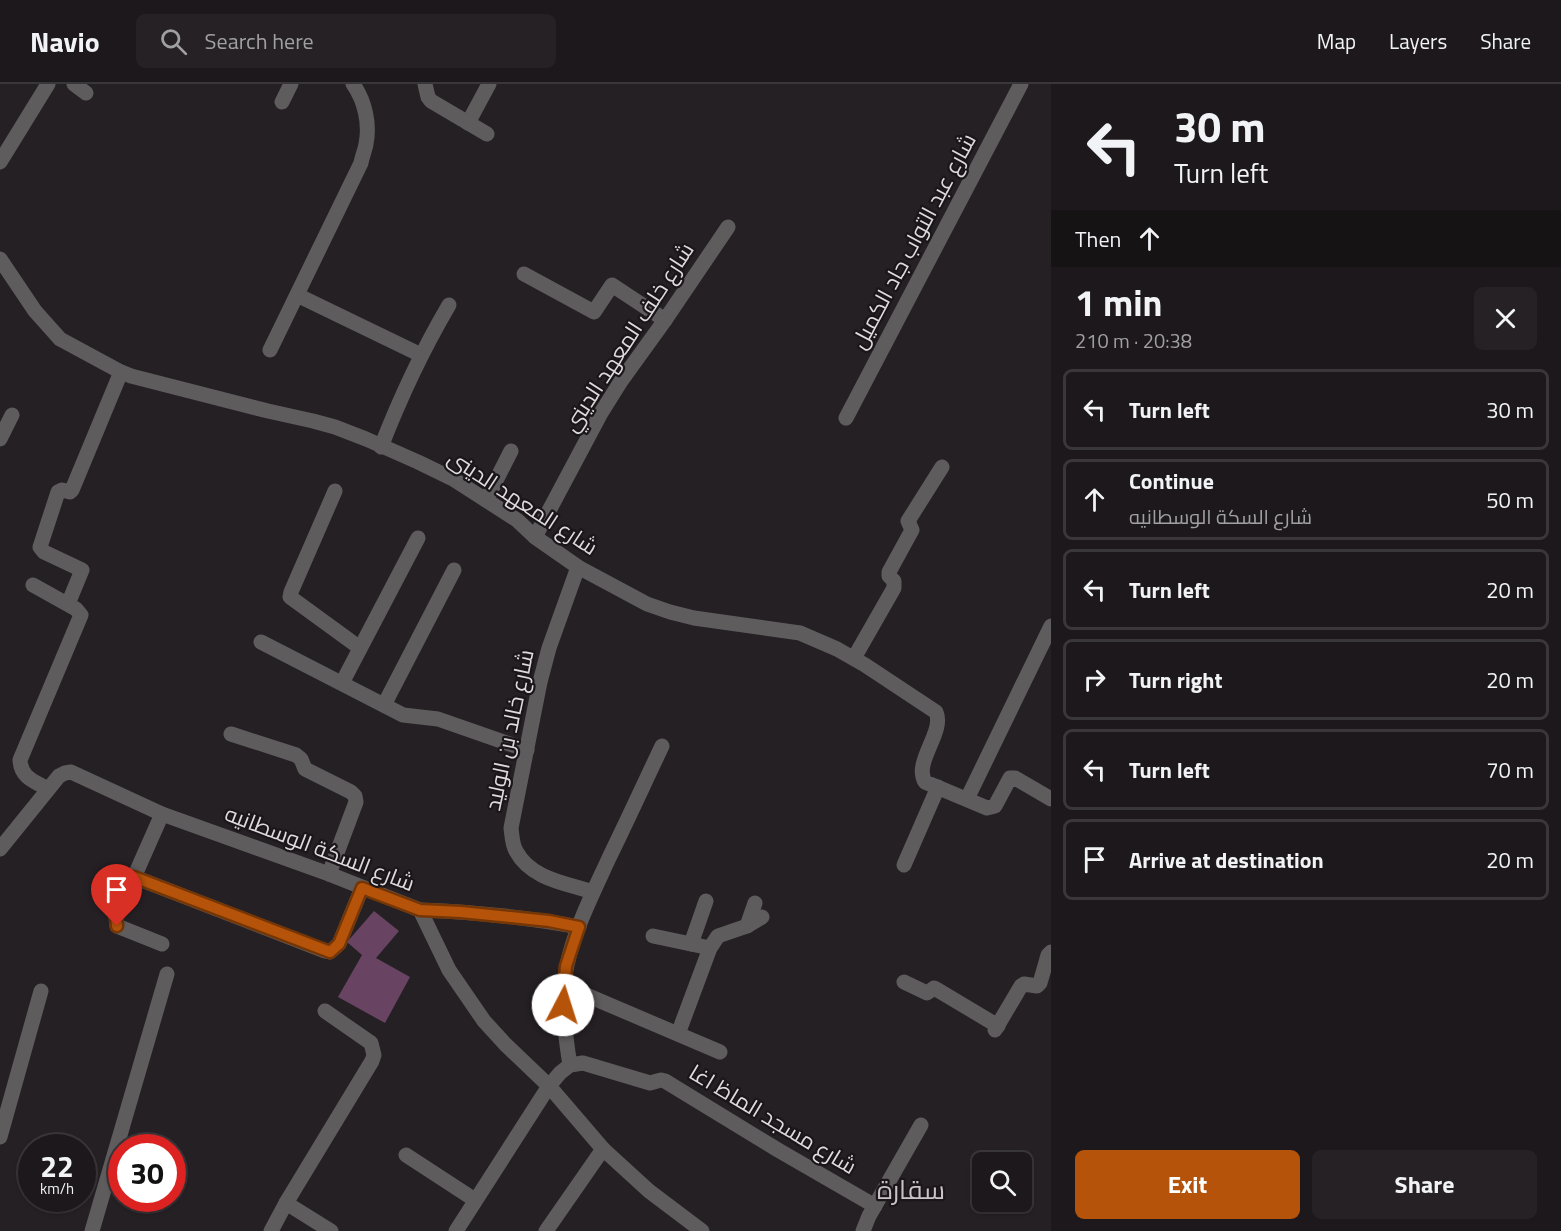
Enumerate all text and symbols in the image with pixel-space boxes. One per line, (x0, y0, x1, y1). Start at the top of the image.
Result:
search box (136, 14, 556, 68)
text: Navio (30, 20, 100, 63)
text: Search here (205, 24, 314, 58)
icon: search (157, 25, 190, 58)
text: Map (1317, 25, 1356, 57)
text: Layers (1389, 25, 1447, 57)
text: Share (1480, 25, 1531, 57)
text: 30 m (1174, 94, 1266, 158)
icon: left (1075, 108, 1153, 186)
street label: شارع عبد التواب جاد الكميل (842, 127, 984, 355)
text: Turn left (1174, 152, 1268, 193)
text: Then (1075, 222, 1121, 256)
icon: ahead (1133, 222, 1166, 255)
street label: شارع خلف المعهد الديني (554, 235, 702, 439)
text: 1 min (1075, 275, 1162, 330)
button: close (1474, 287, 1537, 350)
text: 210 m · 20:38 (1075, 325, 1192, 356)
icon: left (1078, 393, 1111, 426)
text: Turn left (1129, 393, 1210, 427)
text: 30 m (1486, 393, 1534, 427)
street label: شارع المعهد الدينى (441, 441, 605, 563)
text: Continue (1129, 464, 1214, 498)
icon: ahead (1078, 483, 1111, 516)
text: 50 m (1486, 483, 1534, 517)
text: شارع السكة الوسطانيه (1129, 501, 1312, 532)
icon: left (1078, 573, 1111, 606)
text: Turn left (1129, 573, 1210, 607)
text: 20 m (1486, 573, 1534, 607)
street label: شارع خالد بن الوليد (475, 646, 543, 814)
icon: right (1078, 663, 1111, 696)
text: Turn right (1129, 663, 1223, 697)
text: 20 m (1486, 663, 1534, 697)
icon: left (1078, 753, 1111, 786)
text: Turn left (1129, 753, 1210, 787)
text: 70 m (1486, 753, 1534, 787)
street label: شارع السكة الوسطانيه (220, 796, 420, 900)
icon: arrive (1078, 843, 1111, 876)
text: Arrive at destination (1129, 843, 1324, 877)
text: 20 m (1486, 843, 1534, 877)
pin (91, 864, 142, 926)
icon: arrive (100, 873, 133, 906)
position arrow (531, 973, 595, 1037)
street label: شارع مسجد الماظ اغا (682, 1055, 864, 1183)
speed limit sign: 30 (108, 1134, 186, 1212)
text: 22 (40, 1143, 74, 1189)
button: Exit (1075, 1150, 1300, 1219)
button: Share (1312, 1150, 1537, 1219)
map controls (972, 1152, 1032, 1212)
button: search (972, 1152, 1032, 1212)
district label: سقارة (877, 1170, 945, 1209)
text: km/h (40, 1177, 74, 1200)

